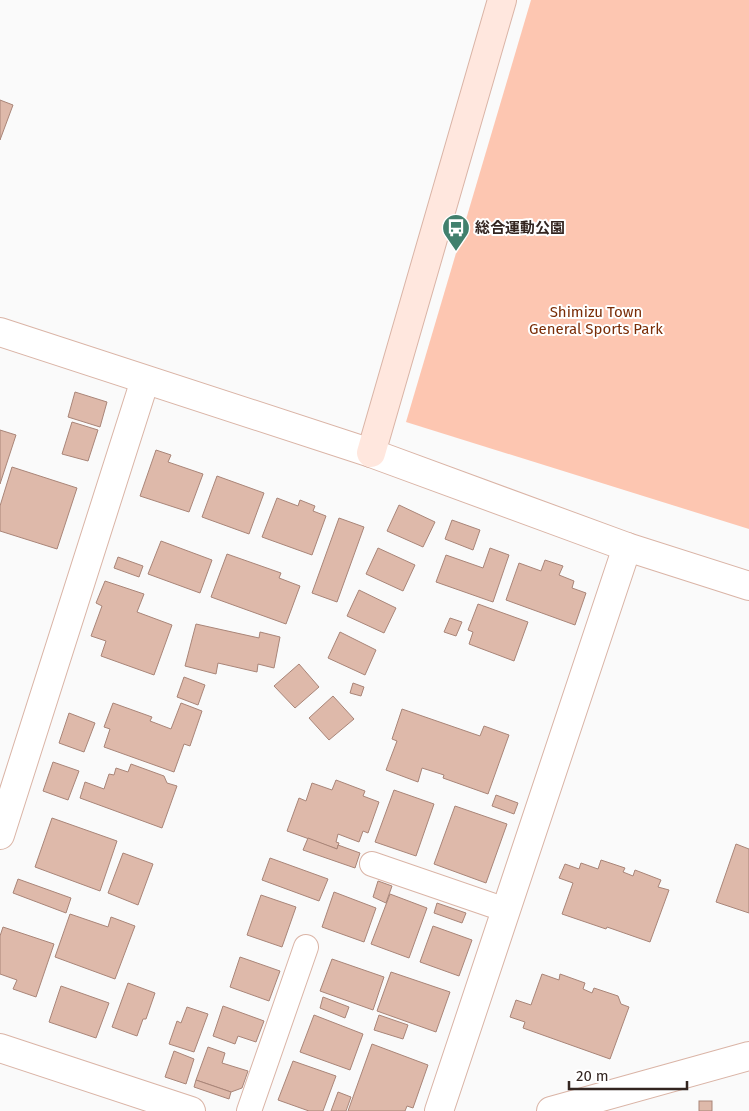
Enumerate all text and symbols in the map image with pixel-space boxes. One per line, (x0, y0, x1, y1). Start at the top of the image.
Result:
bus stop icon: 総合運動公園 (441, 213, 471, 252)
place label: 総合運動公園 (475, 219, 565, 237)
park label: Shimizu Town General Sports Park (529, 303, 663, 338)
scale bar (569, 1058, 686, 1090)
text: 20 m (576, 1067, 609, 1085)

